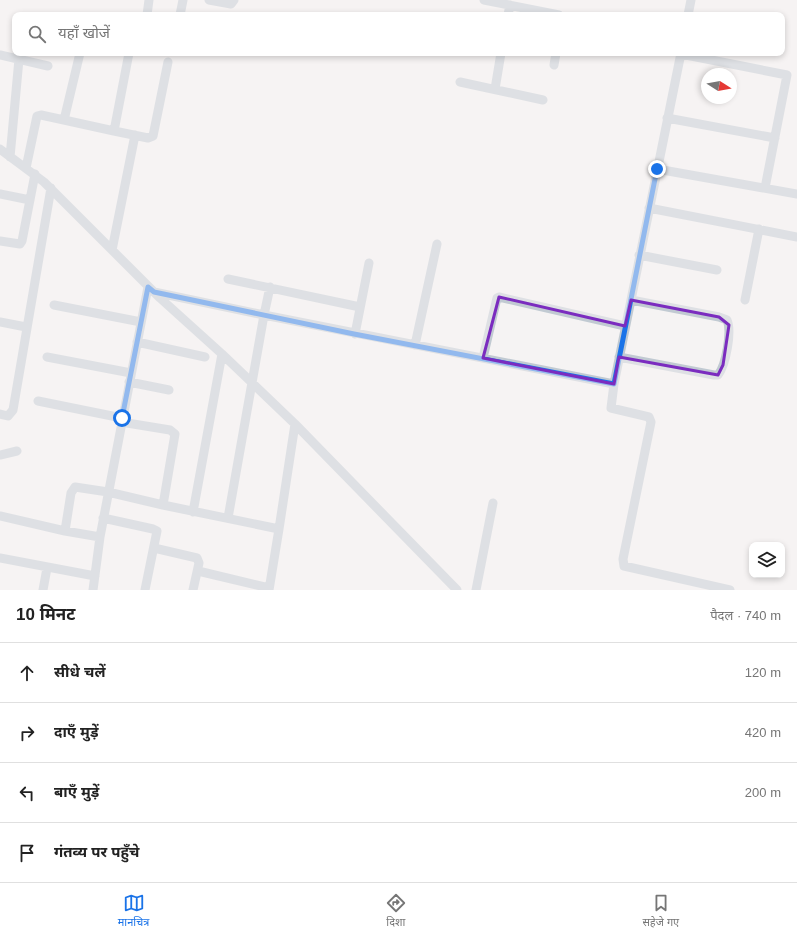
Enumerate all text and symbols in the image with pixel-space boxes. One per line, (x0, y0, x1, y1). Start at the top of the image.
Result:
search box (12, 12, 785, 56)
icon: search (26, 23, 48, 45)
text: यहाँ खोजें (58, 24, 110, 41)
north arrow (701, 68, 737, 104)
route end (648, 160, 666, 178)
route start (113, 409, 131, 427)
map controls (749, 542, 785, 578)
button: layers (749, 542, 785, 578)
text: 10 मिनट (16, 605, 75, 624)
text: पैदल · 740 m (710, 608, 781, 623)
icon: ahead (16, 662, 38, 684)
text: सीधे चलें (54, 663, 105, 680)
text: 120 m (745, 665, 781, 680)
icon: right (16, 722, 38, 744)
text: दाएँ मुड़ें (54, 723, 98, 740)
text: 420 m (745, 725, 781, 740)
icon: left (16, 782, 38, 804)
text: बाएँ मुड़ें (54, 783, 99, 800)
text: 200 m (745, 785, 781, 800)
icon: arrive (16, 842, 38, 864)
text: गंतव्य पर पहुँचे (54, 843, 139, 860)
tab: मानचित्र (118, 892, 149, 930)
tab: दिशा (385, 892, 407, 930)
tab: सहेजे गए (642, 892, 679, 930)

